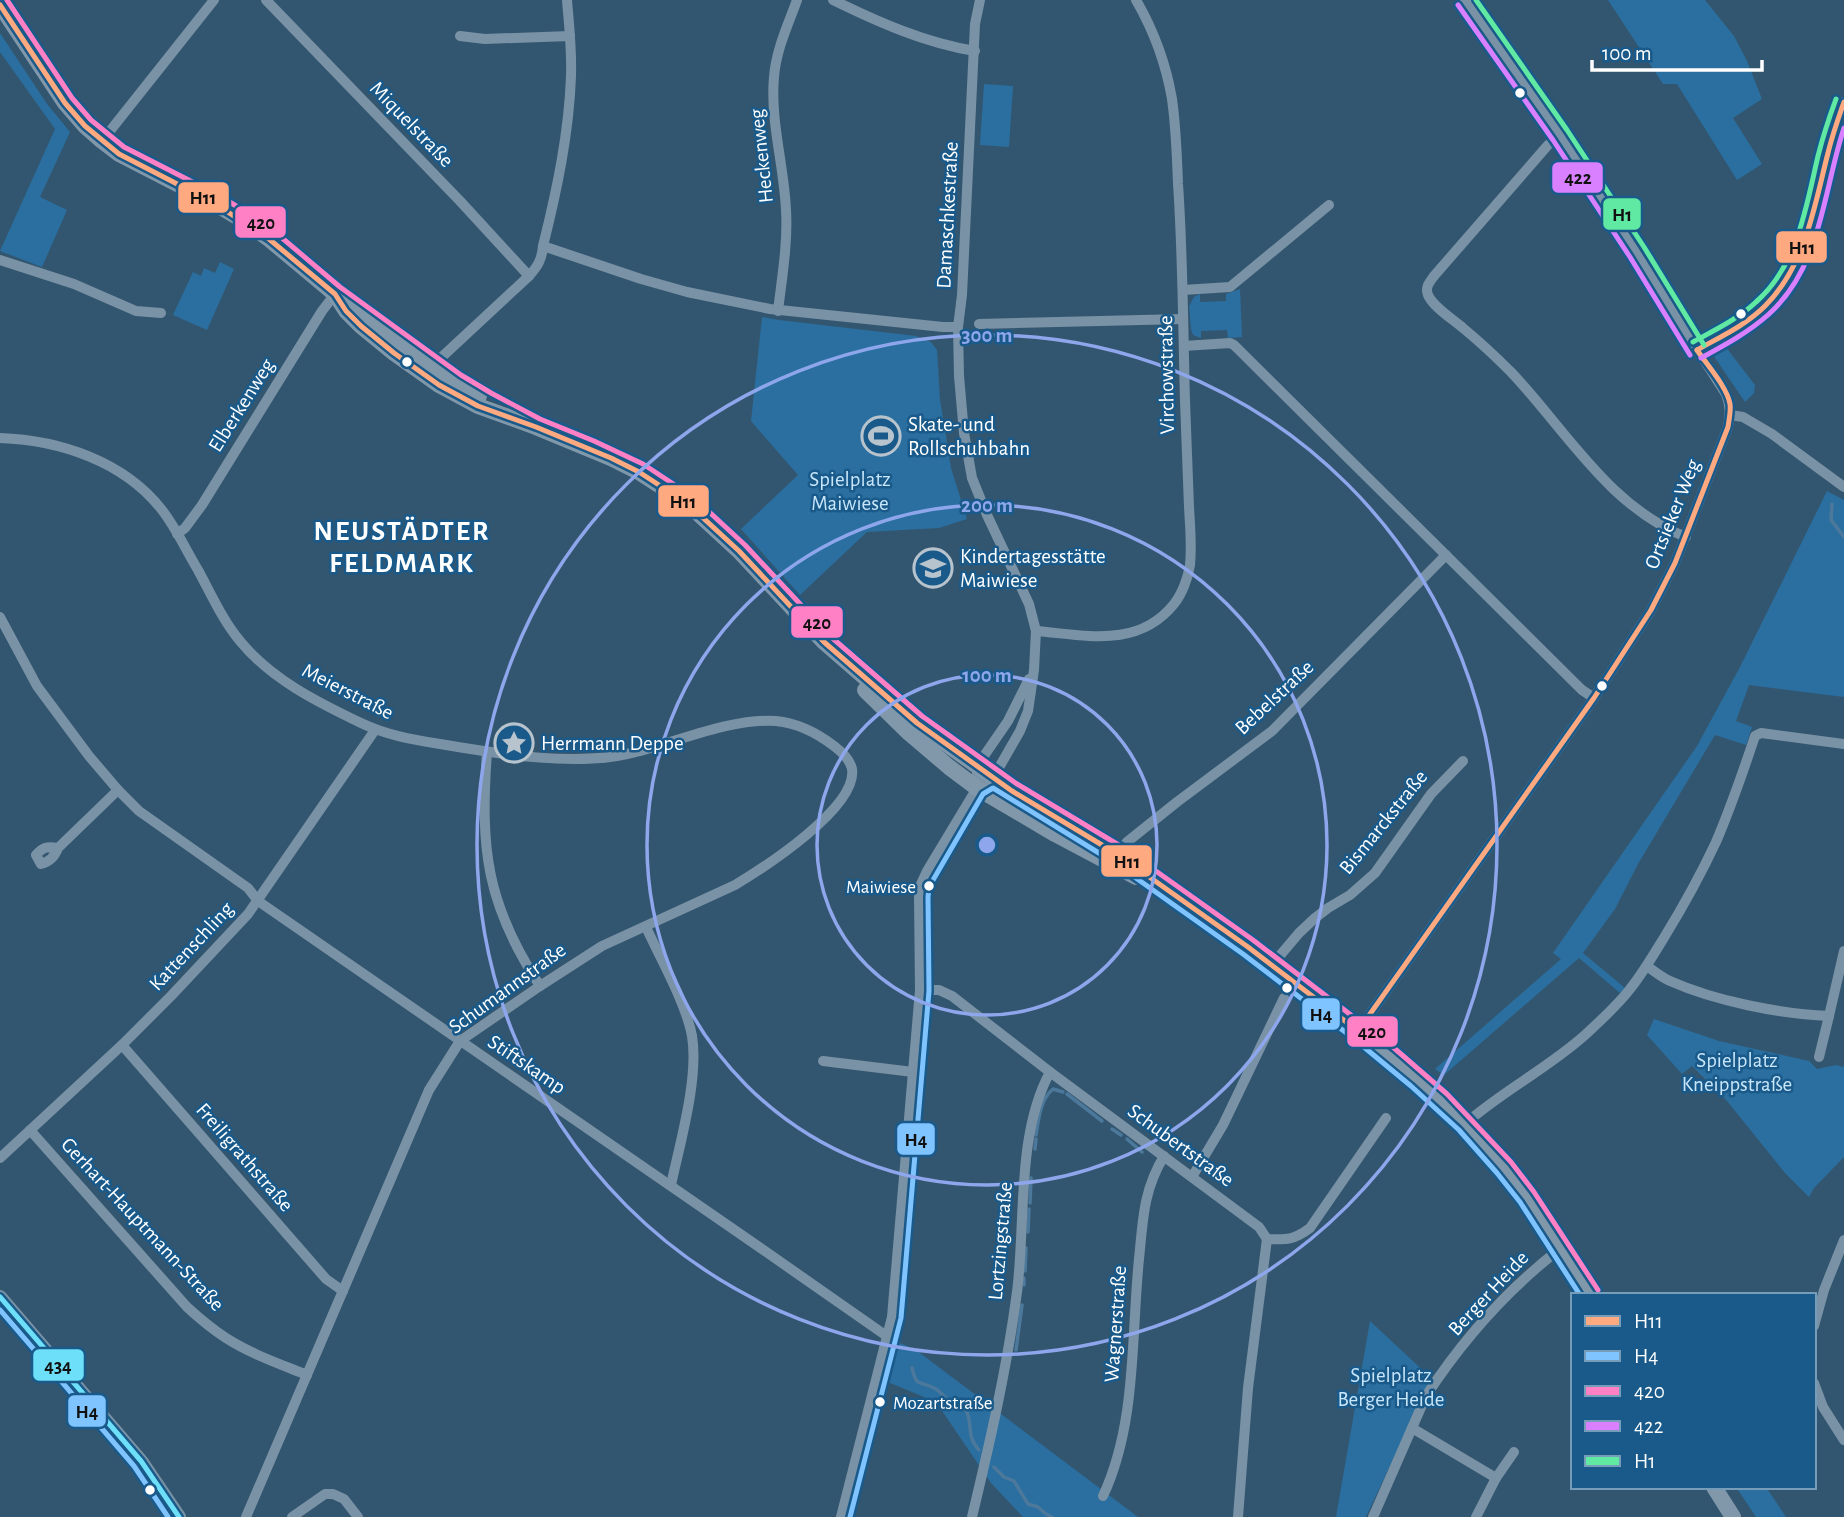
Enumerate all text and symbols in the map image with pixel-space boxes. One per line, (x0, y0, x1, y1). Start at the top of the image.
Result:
scale bar (1592, 28, 1762, 72)
text: 100 m (1602, 43, 1652, 64)
street label: Miquelstraße (366, 77, 457, 171)
unlabelled marker (1513, 86, 1527, 100)
street label: Heckenweg (746, 107, 777, 204)
street label: Damaschkestraße (933, 141, 962, 289)
line badge: 422 (1551, 161, 1604, 194)
text: 422 (1564, 169, 1592, 188)
line badge: H11 (177, 181, 230, 214)
text: H11 (190, 189, 216, 208)
line badge: H1 (1602, 197, 1642, 231)
line badge: 420 (234, 205, 287, 239)
text: H1 (1612, 206, 1632, 225)
text: 420 (247, 214, 275, 233)
line badge: H11 (1775, 230, 1828, 264)
text: H11 (1789, 239, 1815, 258)
unlabelled marker (1734, 307, 1748, 321)
street label: Virchowstraße (1155, 315, 1178, 435)
text: 300 m (961, 325, 1013, 346)
street label: Elberkenweg (205, 354, 279, 456)
unlabelled marker (400, 355, 414, 369)
place label: Skate- und Rollschuhbahn (908, 414, 1030, 459)
sports icon: Skate- und Rollschuhbahn (860, 415, 902, 457)
street label: Ortsieker Weg (1641, 456, 1704, 572)
park label: Spielplatz Maiwiese (809, 469, 891, 514)
line badge: H11 (657, 484, 710, 518)
text: H11 (670, 493, 696, 512)
text: 200 m (961, 495, 1013, 516)
district label: NEUSTÄDTER FELDMARK (314, 516, 490, 578)
place label: Kindertagesstätte Maiwiese (960, 546, 1106, 591)
school or university icon: Kindertagesstätte Maiwiese (912, 547, 954, 589)
line badge: 420 (790, 605, 844, 639)
text: 420 (803, 614, 831, 633)
street label: Bebelstraße (1231, 656, 1318, 739)
street label: Meierstraße (299, 660, 397, 723)
text: 100 m (962, 665, 1012, 686)
unlabelled marker (1595, 679, 1609, 693)
place icon: Herrmann Deppe (493, 722, 535, 764)
place label: Herrmann Deppe (541, 733, 684, 754)
street label: Bismarckstraße (1335, 766, 1431, 878)
centre of rings (975, 833, 999, 857)
line badge: H11 (1100, 844, 1153, 878)
text: H11 (1114, 853, 1140, 872)
place label: Maiwiese (846, 878, 916, 897)
marker: Maiwiese (922, 879, 936, 893)
street label: Kattenschling (145, 897, 238, 995)
street label: Schumannstraße (445, 939, 570, 1038)
unlabelled marker (1280, 981, 1294, 995)
line badge: H4 (1301, 997, 1341, 1031)
text: H4 (1310, 1006, 1333, 1025)
line badge: 420 (1346, 1015, 1399, 1048)
text: 420 (1358, 1023, 1386, 1042)
street label: Stiftskamp (484, 1031, 569, 1098)
park label: Spielplatz Kneippstraße (1682, 1050, 1792, 1095)
street label: Freiligrathstraße (192, 1099, 297, 1216)
street label: Schubertstraße (1124, 1100, 1238, 1191)
line badge: H4 (896, 1122, 936, 1156)
text: H4 (905, 1131, 928, 1150)
street label: Gerhart-Hauptmann-Straße (57, 1134, 228, 1315)
street label: Lortzingstraße (985, 1181, 1016, 1301)
street label: Berger Heide (1444, 1247, 1533, 1340)
street label: Wagnerstraße (1101, 1265, 1130, 1383)
legend (1571, 1293, 1816, 1489)
text: H11 (1634, 1311, 1663, 1332)
text: H4 (1634, 1346, 1658, 1367)
line badge: 434 (32, 1348, 85, 1382)
text: 434 (44, 1357, 72, 1376)
park label: Spielplatz Berger Heide (1338, 1365, 1444, 1410)
text: 420 (1634, 1381, 1665, 1402)
line badge: H4 (67, 1394, 107, 1428)
place label: Mozartstraße (893, 1394, 992, 1413)
marker: Mozartstraße (873, 1395, 887, 1409)
text: H4 (76, 1403, 99, 1422)
text: 422 (1634, 1416, 1663, 1437)
text: H1 (1634, 1451, 1656, 1472)
unlabelled marker (143, 1483, 157, 1497)

